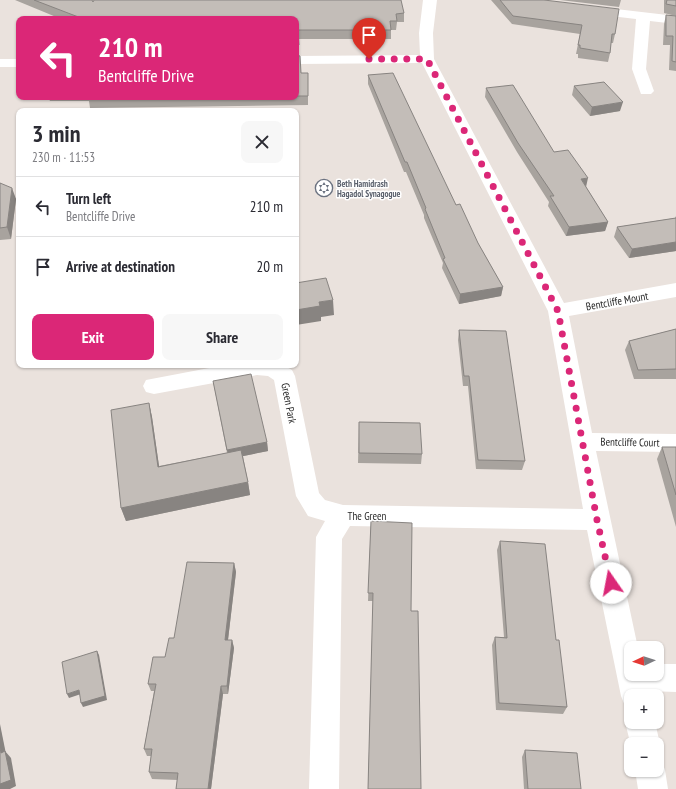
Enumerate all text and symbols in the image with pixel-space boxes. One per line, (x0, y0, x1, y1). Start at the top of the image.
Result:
pin (352, 18, 386, 59)
icon: arrive (358, 24, 380, 46)
text: 210 m (98, 28, 162, 65)
icon: left (32, 32, 84, 84)
text: Bentcliffe Drive (98, 64, 194, 87)
text: 3 min (32, 118, 80, 149)
button: close (241, 121, 283, 163)
text: 230 m · 11:53 (32, 149, 95, 166)
synagogue icon: Beth Hamidrash Hagadol Synagogue (314, 178, 334, 198)
place label: Beth Hamidrash Hagadol Synagogue (337, 178, 401, 199)
text: Turn left (66, 189, 111, 208)
icon: left (32, 196, 54, 218)
text: 210 m (250, 197, 283, 216)
text: Bentcliffe Drive (66, 208, 135, 225)
icon: arrive (32, 256, 54, 278)
text: Arrive at destination (66, 257, 175, 276)
text: 20 m (257, 257, 283, 276)
street label: Bentcliffe Mount (585, 289, 649, 313)
button: Exit (32, 314, 154, 360)
button: Share (162, 314, 283, 360)
street label: Green Park (278, 382, 300, 425)
street label: Bentcliffe Court (600, 434, 660, 450)
street label: The Green (348, 509, 387, 523)
position arrow (590, 562, 632, 604)
north arrow (624, 641, 664, 681)
map controls (624, 641, 664, 777)
button: + (624, 689, 664, 729)
button: − (624, 737, 664, 777)

